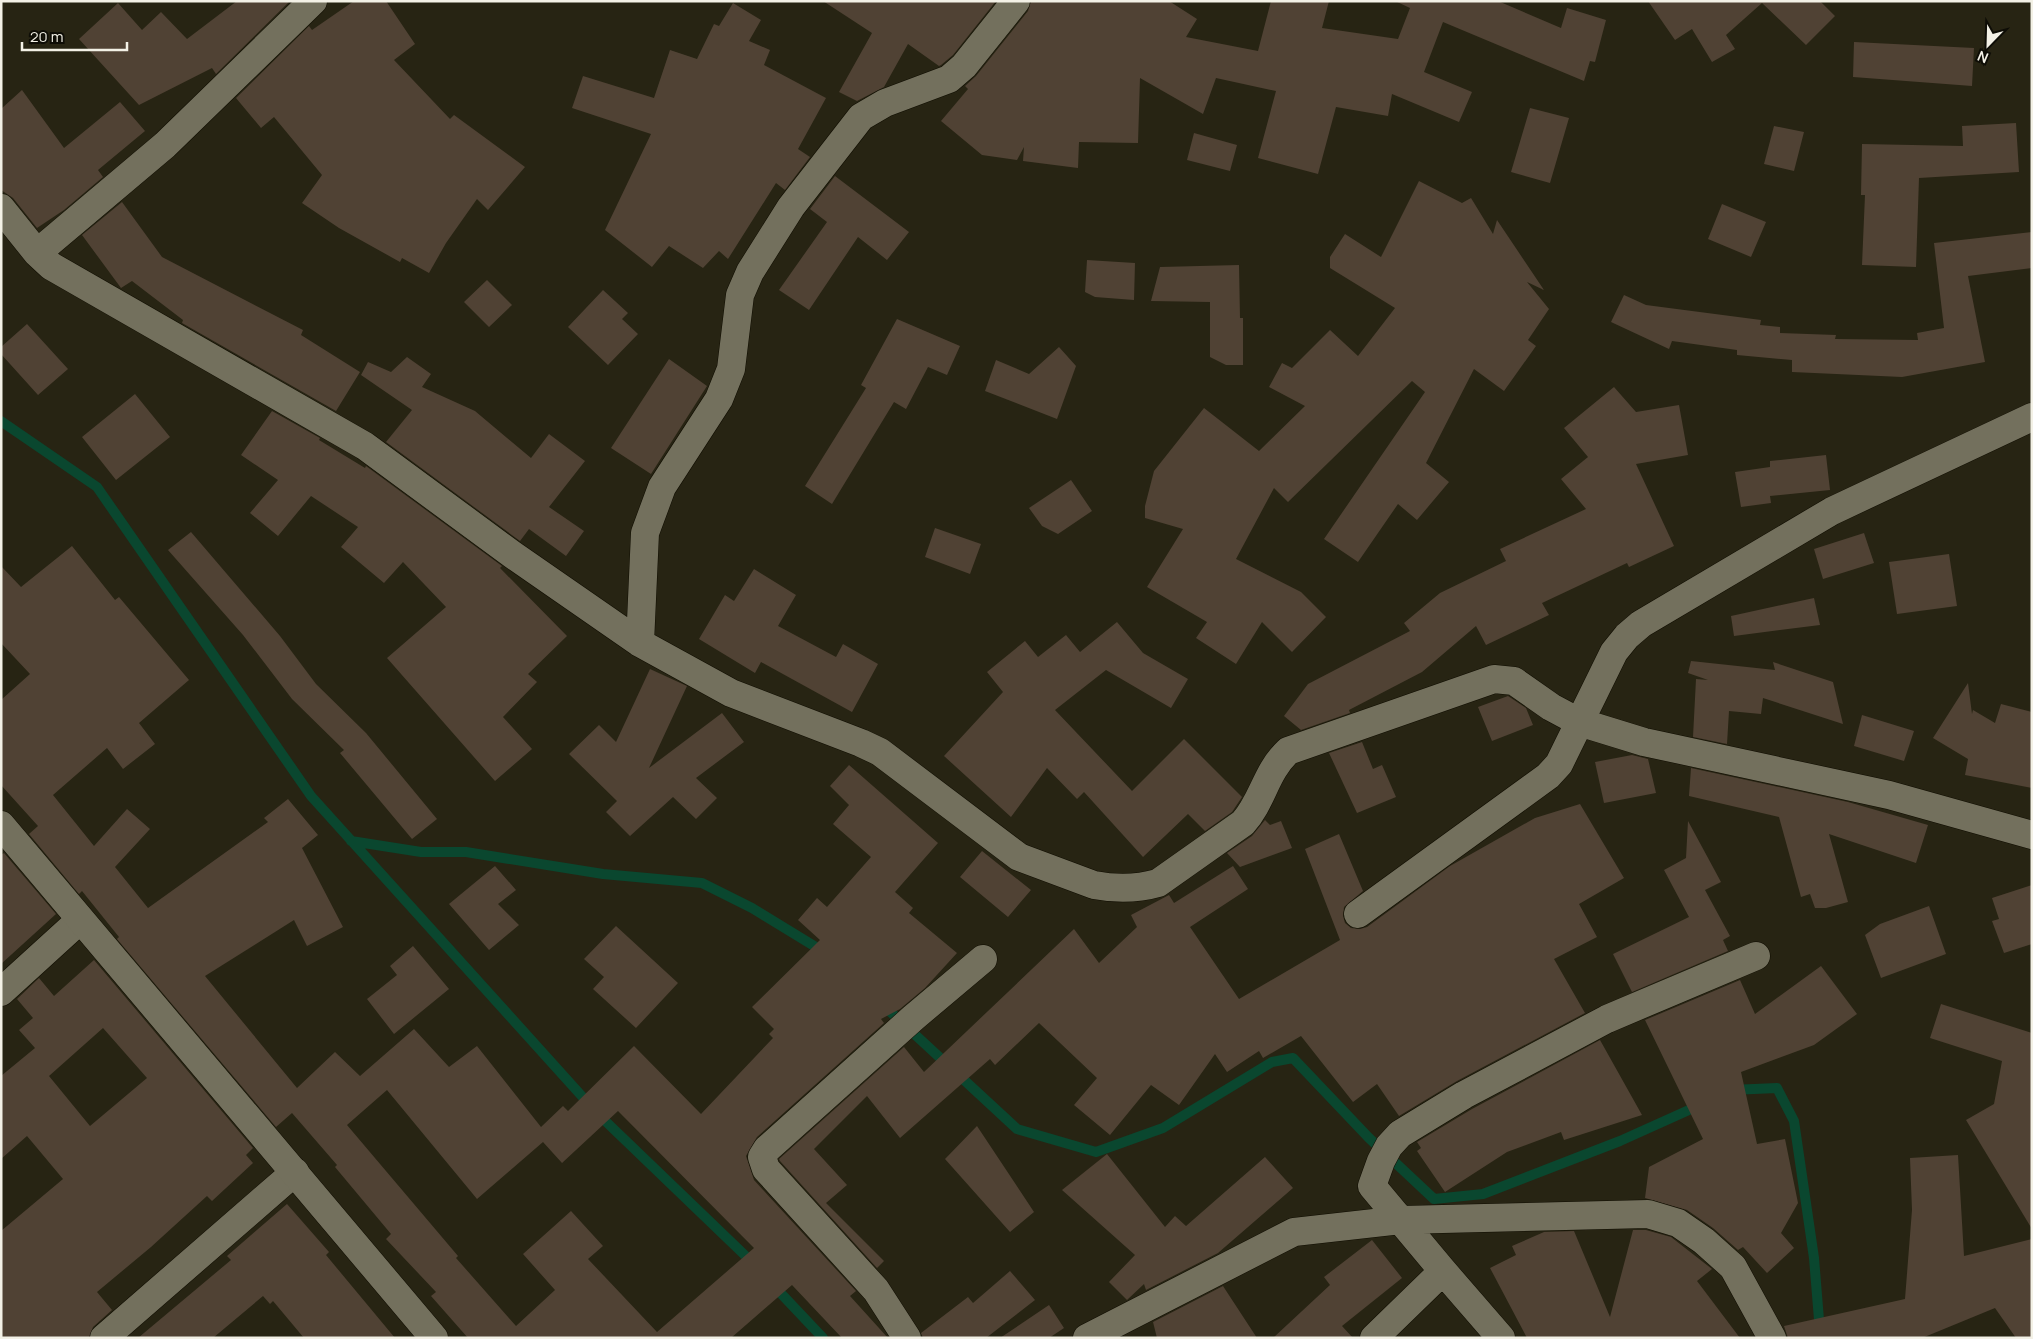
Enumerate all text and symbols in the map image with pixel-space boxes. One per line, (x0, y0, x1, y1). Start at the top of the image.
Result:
scale bar (22, 20, 128, 52)
north arrow (1963, 20, 2013, 70)
text: 20 m (30, 26, 63, 47)
text: N (1974, 47, 1991, 68)

